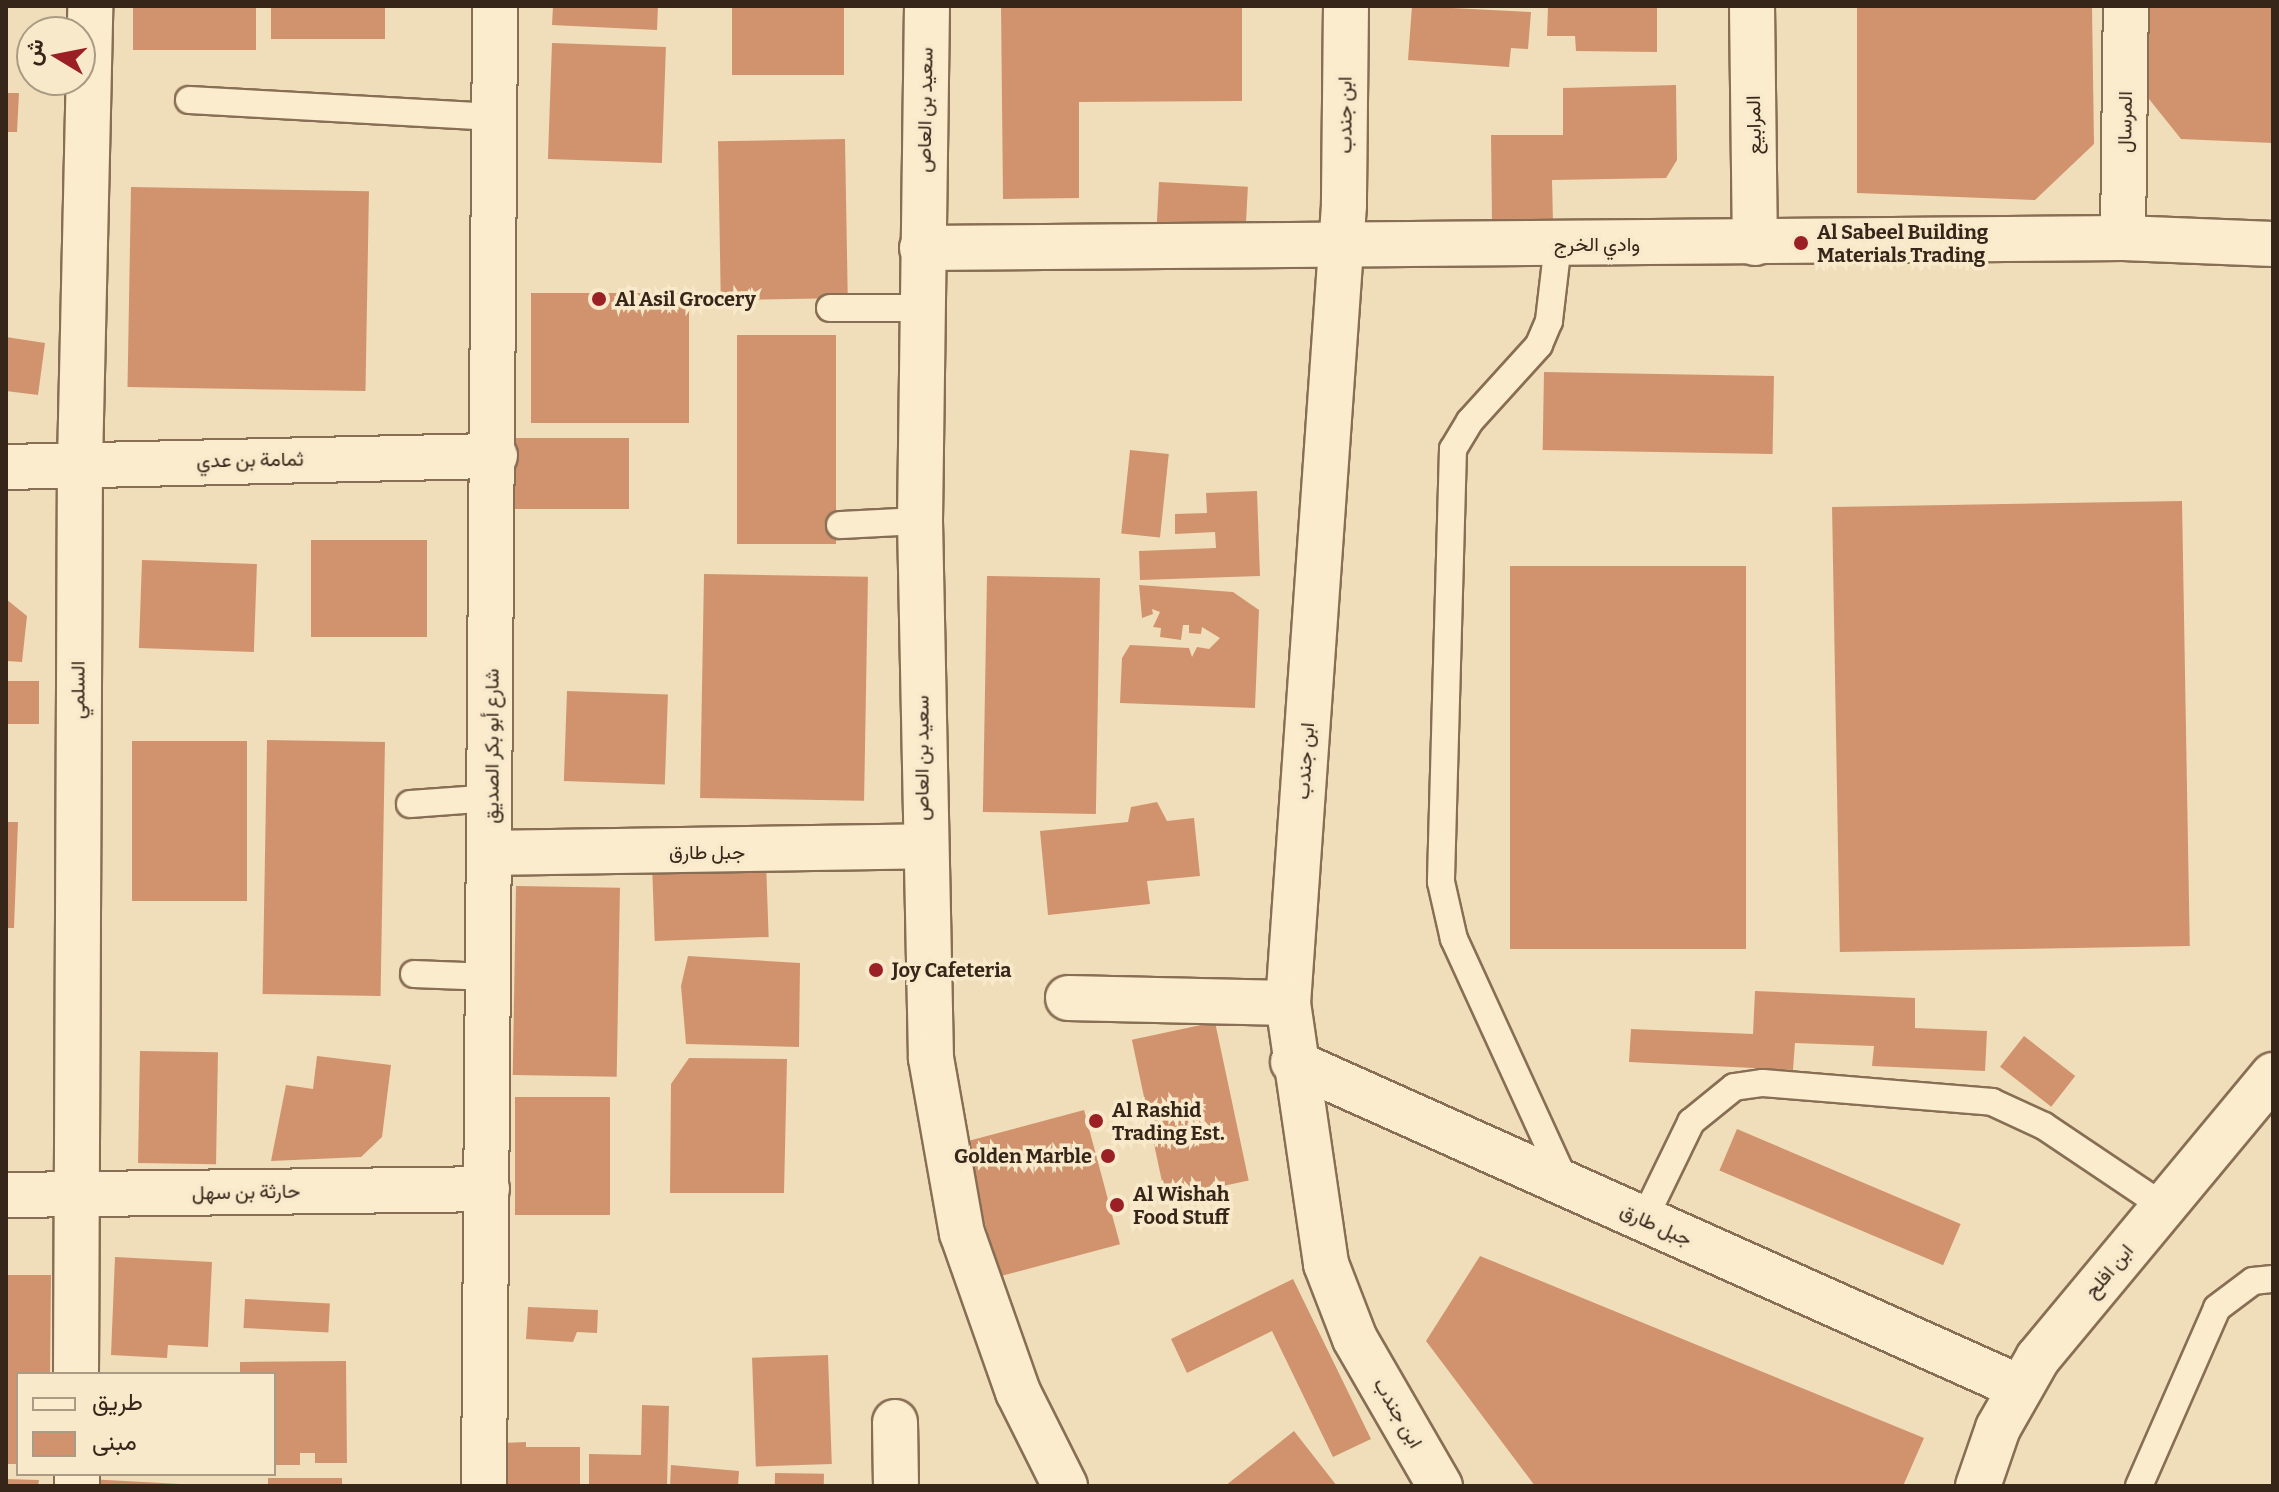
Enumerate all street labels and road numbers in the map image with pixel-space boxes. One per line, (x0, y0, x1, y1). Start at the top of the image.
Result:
street label: سعيد بن العاص (912, 47, 938, 173)
street label: ابن جندب (1333, 76, 1357, 154)
street label: المرسال (2112, 91, 2138, 153)
street label: المرابيع (1741, 95, 1767, 155)
street label: وادي الخرج (1554, 232, 1640, 256)
street label: ثمامة بن عدي (196, 447, 304, 473)
street label: السلمي (66, 661, 90, 719)
street label: شارع أبو بكر الصديق (480, 668, 504, 824)
street label: سعيد بن العاص (910, 695, 934, 821)
street label: ابن جندب (1290, 722, 1320, 800)
street label: جبل طارق (669, 840, 745, 864)
street label: حارثة بن سهل (192, 1179, 300, 1205)
street label: جبل طارق (1616, 1199, 1696, 1251)
street label: ابن افلح (2080, 1239, 2138, 1303)
street label: ابن جندب (1368, 1374, 1428, 1452)

